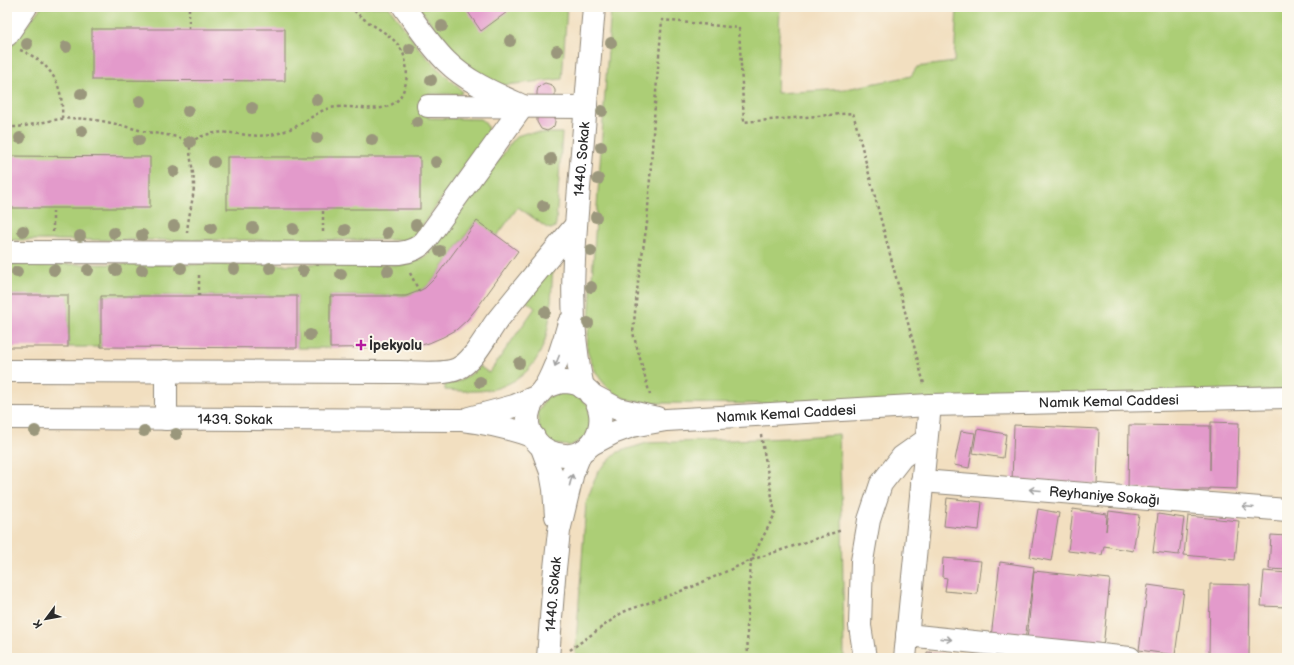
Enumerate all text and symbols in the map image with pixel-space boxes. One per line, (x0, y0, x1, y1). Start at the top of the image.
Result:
street label: 1440. Sokak (570, 121, 593, 197)
place label: İpekyolu (369, 335, 422, 354)
marker: İpekyolu (356, 340, 366, 350)
one-way arrow (553, 355, 560, 367)
street label: Namık Kemal Caddesi (1039, 391, 1179, 411)
street label: Namık Kemal Caddesi (716, 401, 857, 426)
street label: 1439. Sokak (198, 410, 273, 428)
one-way arrow (568, 473, 575, 486)
street label: Reyhaniye Sokağı (1048, 483, 1160, 508)
one-way arrow (1029, 486, 1042, 493)
one-way arrow (1242, 503, 1255, 510)
street label: 1440. Sokak (542, 556, 565, 632)
north arrow (26, 599, 66, 639)
text: K (30, 617, 45, 631)
one-way arrow (939, 635, 952, 642)

